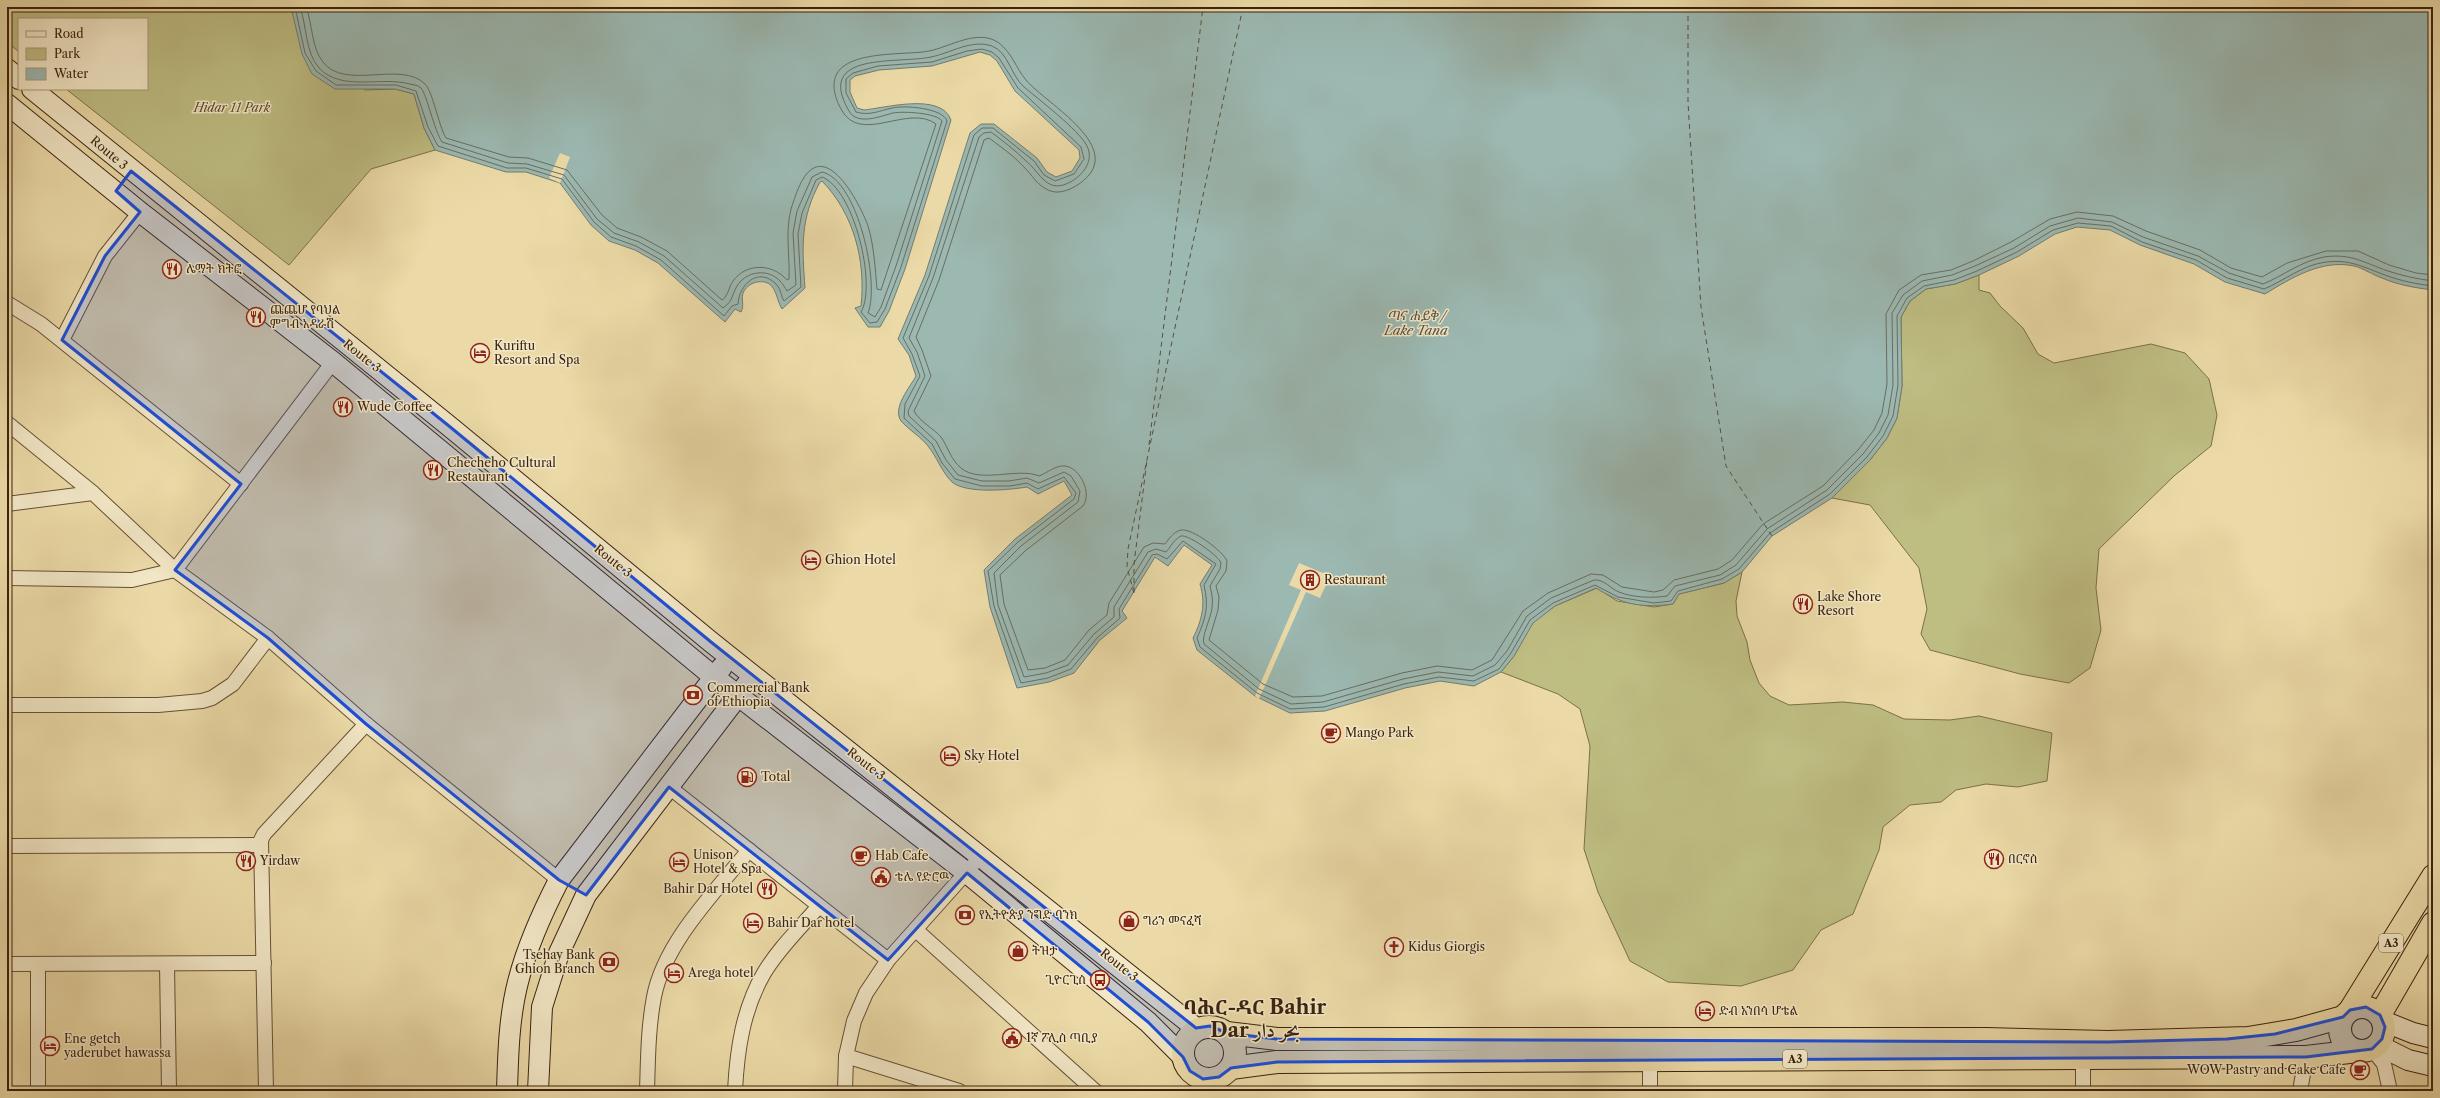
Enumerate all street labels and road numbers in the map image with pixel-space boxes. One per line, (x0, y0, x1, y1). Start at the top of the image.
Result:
street label: Route 3 (88, 133, 131, 173)
street label: Route 3 (340, 336, 384, 375)
street label: Route 3 (591, 541, 635, 580)
street label: Route 3 (844, 744, 888, 783)
road number: A3 (2379, 934, 2403, 952)
street label: Route 3 (1097, 945, 1141, 984)
road number: A3 (1783, 1050, 1807, 1068)

